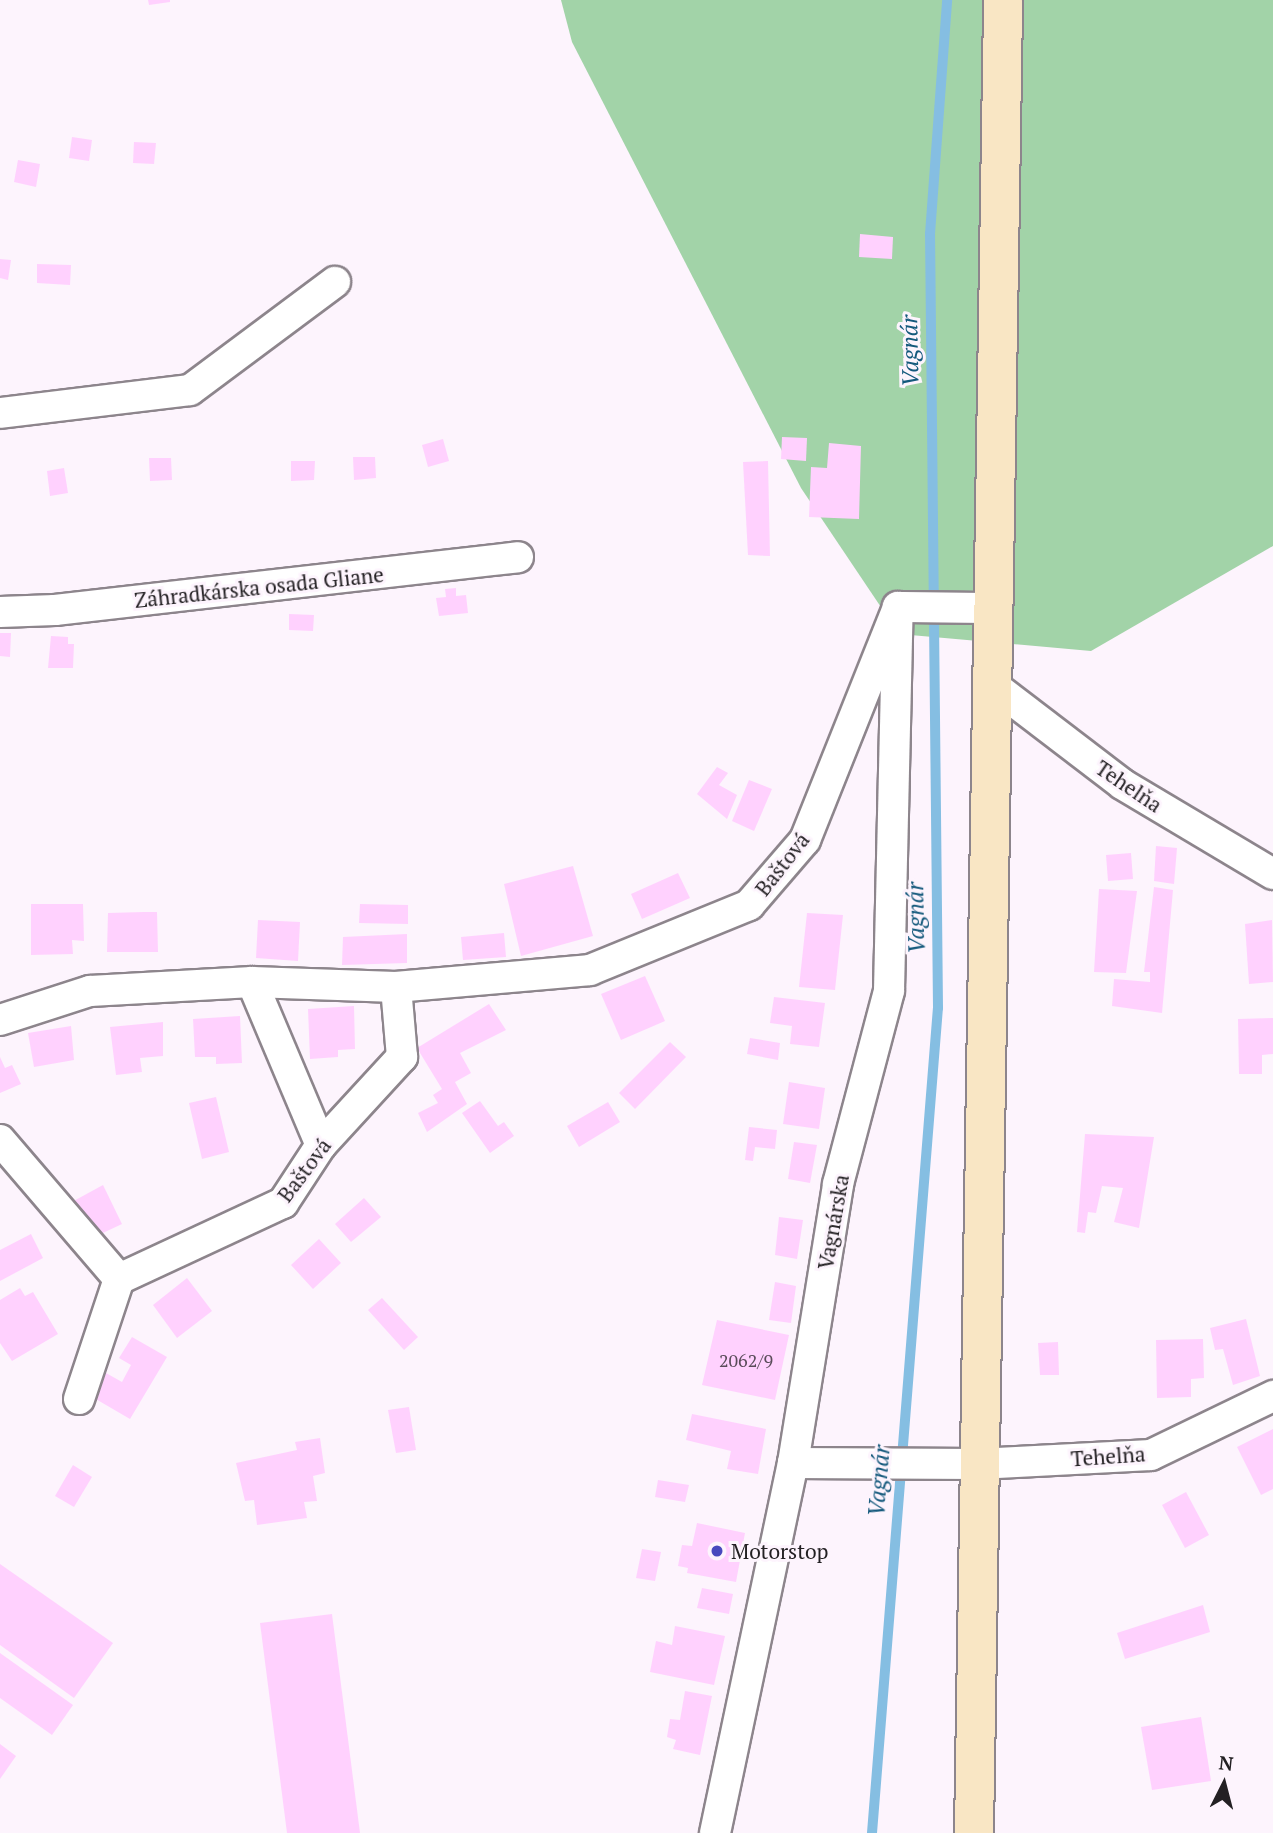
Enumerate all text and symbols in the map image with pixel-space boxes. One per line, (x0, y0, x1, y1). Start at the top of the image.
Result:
water label: Vagnár (896, 315, 924, 387)
street label: Záhradkárska osada Gliane (133, 561, 385, 613)
street label: Tehelňa (1091, 755, 1167, 817)
street label: Baštová (750, 828, 814, 900)
water label: Vagnár (902, 882, 930, 954)
street label: Baštová (272, 1133, 336, 1207)
street label: Vagnárska (812, 1173, 854, 1271)
house number: 2062/9 (719, 1349, 773, 1371)
street label: Tehelňa (1070, 1441, 1146, 1471)
water label: Vagnár (862, 1444, 896, 1518)
place label: Motorstop (731, 1538, 828, 1564)
marker: Motorstop (709, 1543, 725, 1559)
north arrow (1189, 1749, 1259, 1819)
text: N (1218, 1749, 1235, 1776)

